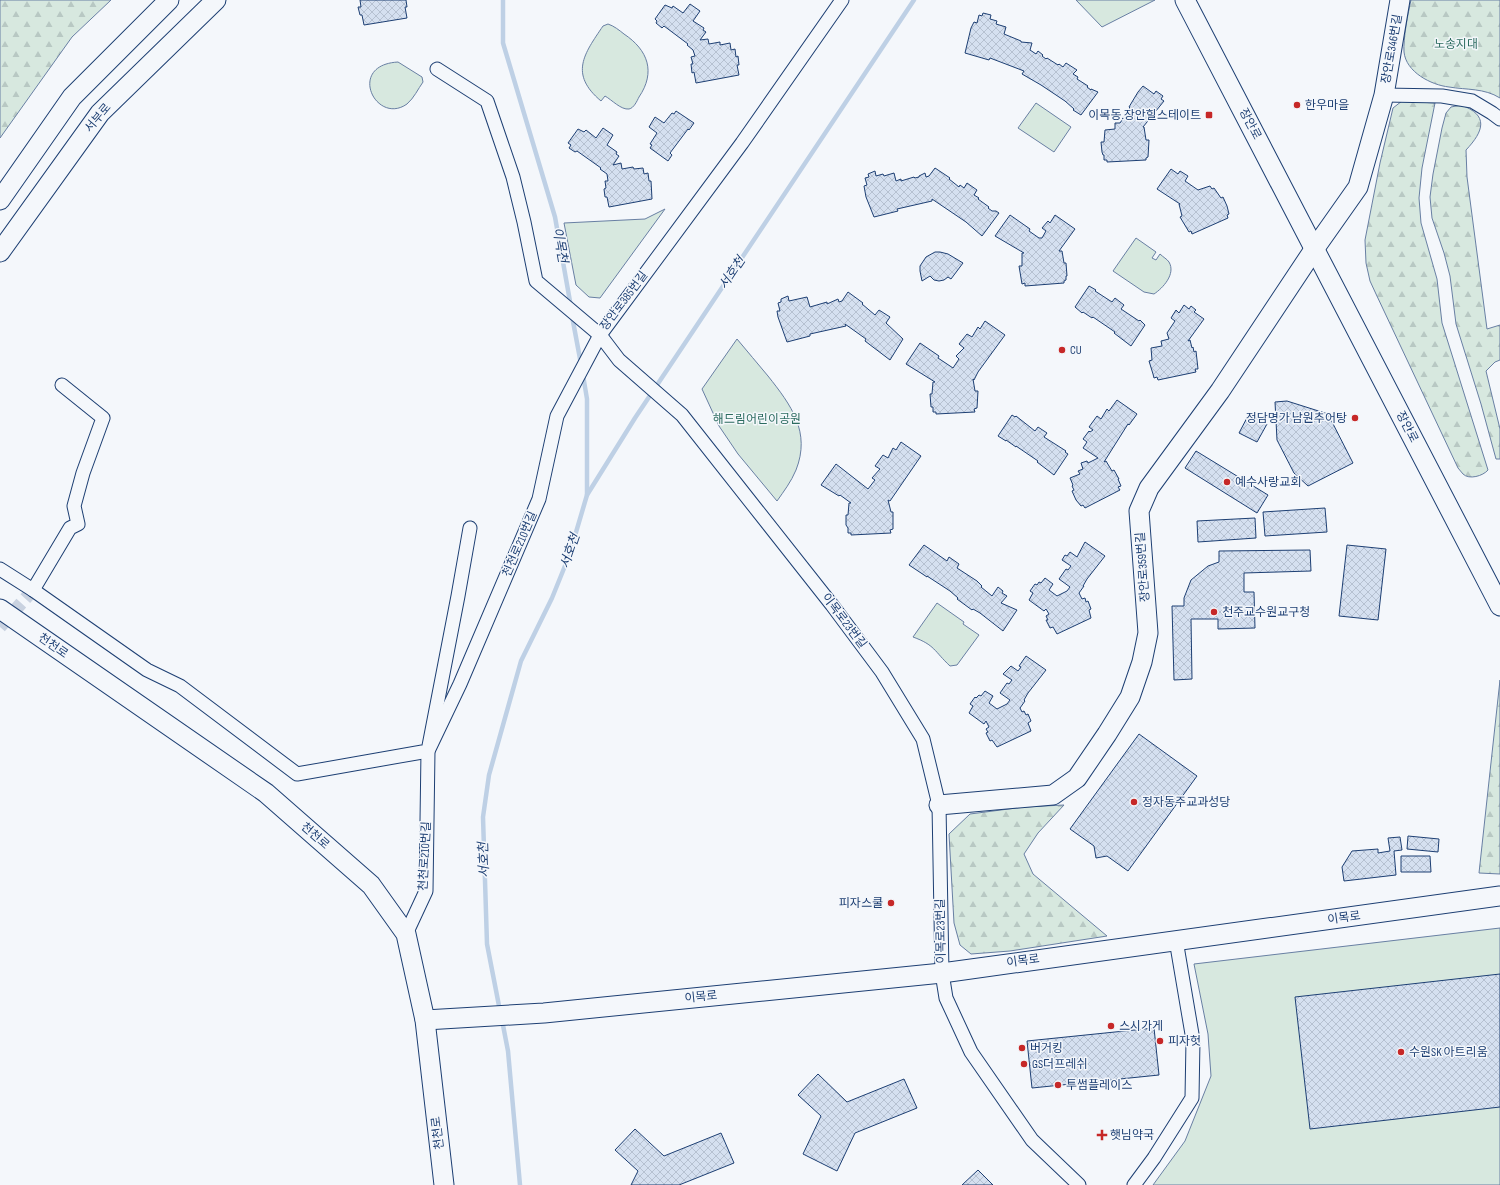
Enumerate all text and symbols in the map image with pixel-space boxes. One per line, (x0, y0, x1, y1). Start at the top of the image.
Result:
street label: 장안로346번길 (1378, 13, 1406, 85)
park label: 노송지대 (1434, 37, 1478, 52)
place label: 한우마을 (1305, 98, 1349, 113)
street label: 서부로 (82, 100, 114, 136)
marker: 한우마을 (1292, 100, 1302, 110)
street label: 장안로 (1236, 106, 1264, 142)
place label: 이목동.장안힐스테이트 (1088, 108, 1201, 123)
marker: 이목동.장안힐스테이트 (1204, 110, 1214, 120)
water label: 이목천 (549, 226, 571, 265)
water label: 서호천 (715, 253, 749, 292)
street label: 장안로385번길 (597, 268, 651, 334)
place label: CU (1070, 343, 1082, 358)
marker: CU (1057, 345, 1067, 355)
street label: 장안로 (1393, 409, 1421, 445)
place label: 정담명가 남원추어탕 (1246, 411, 1347, 426)
park label: 해드림어린이공원 (713, 412, 801, 427)
marker: 정담명가 남원추어탕 (1350, 413, 1360, 423)
place label: 예수사랑교회 (1235, 475, 1301, 490)
marker: 예수사랑교회 (1222, 477, 1232, 487)
street label: 천천로210번길 (499, 509, 541, 579)
water label: 서호천 (557, 530, 584, 571)
street label: 장안로359번길 (1133, 531, 1153, 603)
street label: 이목로23번길 (818, 590, 870, 652)
place label: 천주교수원교구청 (1222, 605, 1310, 620)
marker: 천주교수원교구청 (1209, 607, 1219, 617)
street label: 천천로 (35, 630, 71, 662)
place label: 정자동주교과성당 (1142, 795, 1230, 810)
marker: 정자동주교과성당 (1129, 797, 1139, 807)
street label: 천천로 (298, 819, 332, 853)
street label: 천천로210번길 (416, 821, 434, 891)
water label: 서호천 (475, 841, 493, 878)
place label: 피자스쿨 (839, 896, 883, 911)
marker: 피자스쿨 (886, 898, 896, 908)
street label: 이목로23번길 (933, 898, 949, 964)
street label: 이목로 (1327, 908, 1361, 928)
street label: 이목로 (1006, 951, 1040, 971)
street label: 이목로 (684, 988, 718, 1006)
place label: 스시가게 (1119, 1019, 1163, 1034)
marker: 스시가게 (1106, 1021, 1116, 1031)
place label: 피자헛 (1168, 1034, 1201, 1049)
marker: 피자헛 (1155, 1036, 1165, 1046)
place label: 버거킹 (1030, 1041, 1063, 1056)
marker: 버거킹 (1017, 1043, 1027, 1053)
place label: 수원SK 아트리움 (1409, 1045, 1488, 1060)
marker: 수원SK 아트리움 (1396, 1047, 1406, 1057)
place label: GS더프레쉬 (1032, 1057, 1087, 1072)
marker: GS더프레쉬 (1019, 1059, 1029, 1069)
place label: 투썸플레이스 (1066, 1078, 1132, 1093)
marker: 투썸플레이스 (1053, 1080, 1063, 1090)
street label: 천천로 (429, 1116, 447, 1150)
place label: 햇님약국 (1110, 1128, 1154, 1143)
marker: 햇님약국 (1097, 1130, 1107, 1140)

